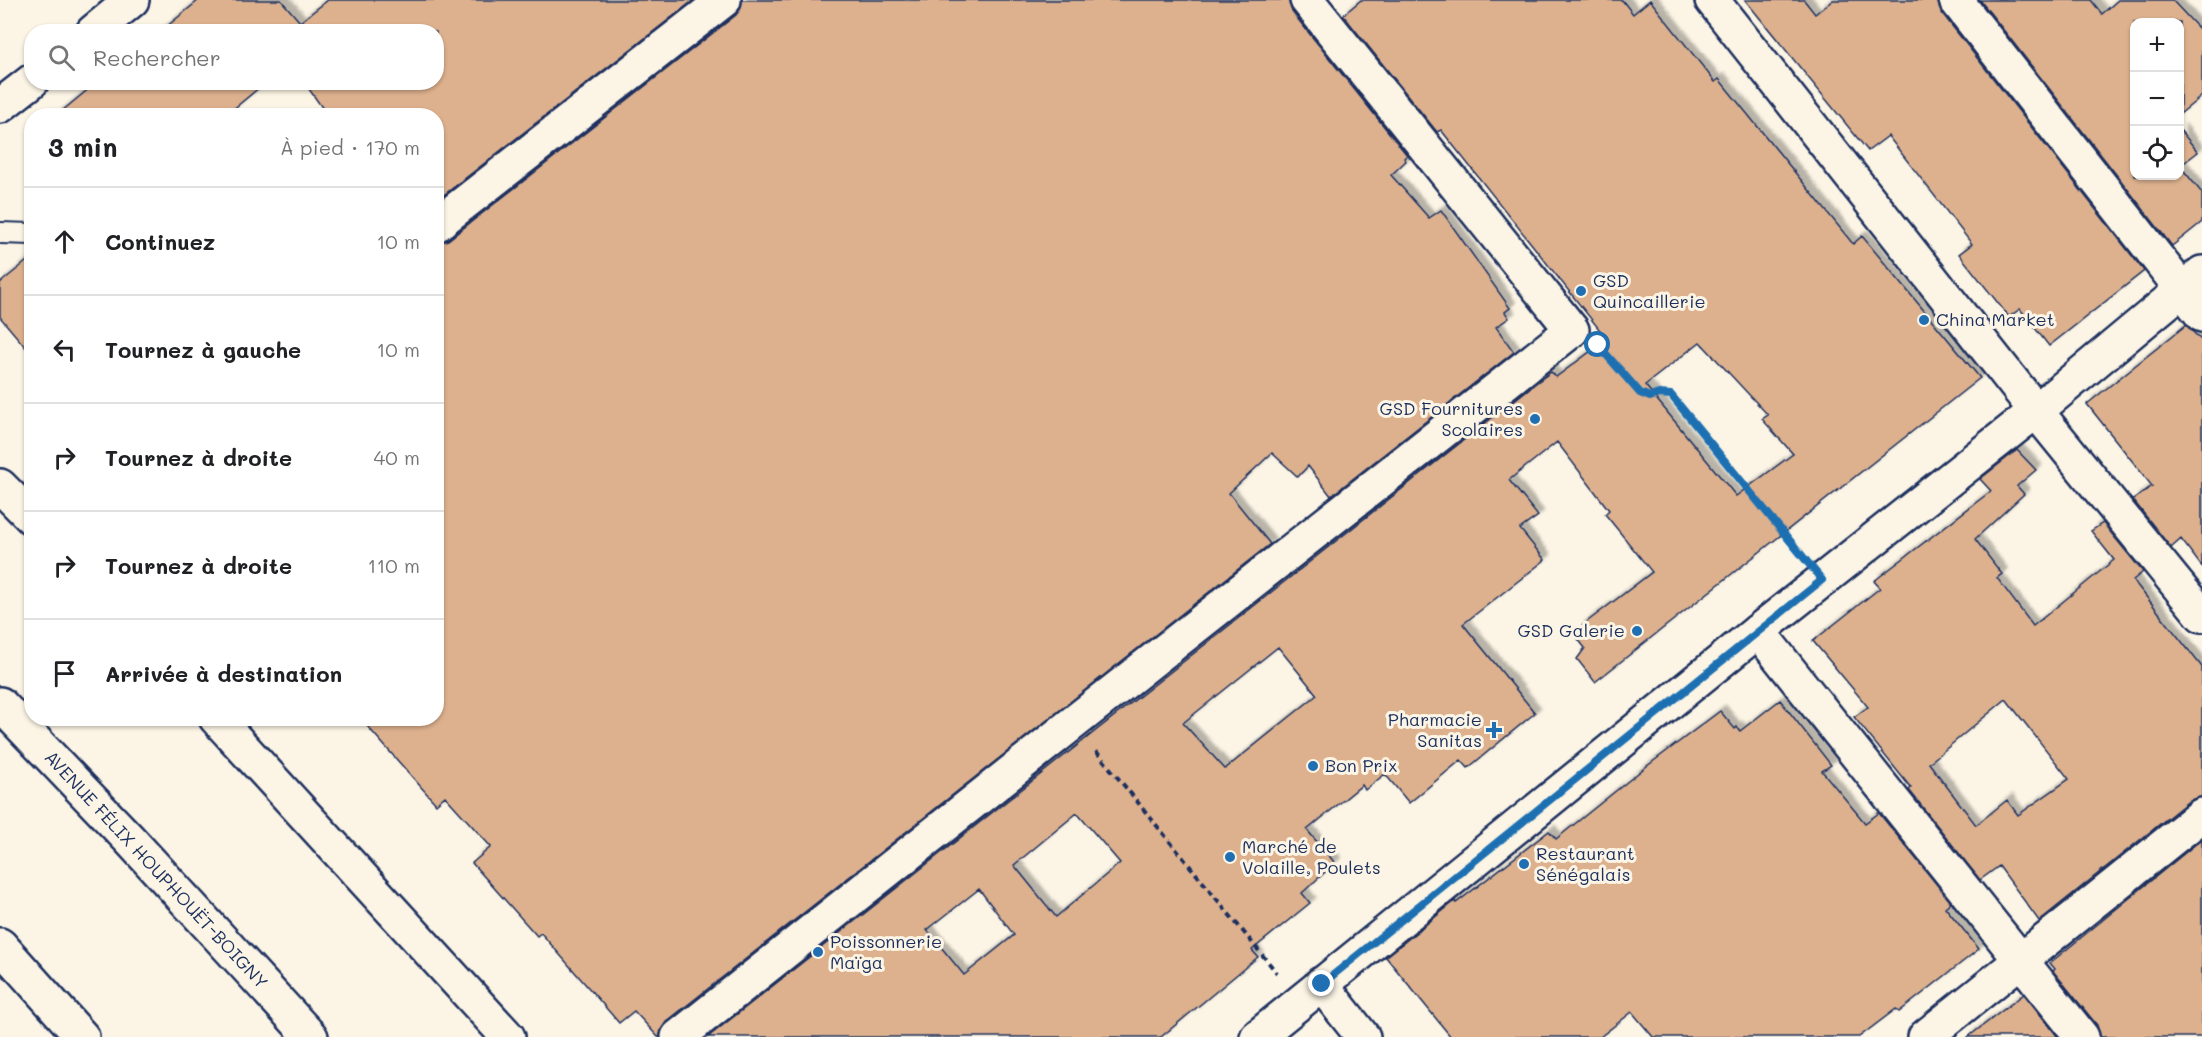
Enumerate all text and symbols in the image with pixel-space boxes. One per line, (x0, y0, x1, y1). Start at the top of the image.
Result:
map controls (2130, 18, 2184, 180)
button: + (2130, 18, 2184, 72)
search box (24, 24, 444, 90)
icon: search (45, 41, 78, 74)
text: Rechercher (93, 43, 221, 72)
button: − (2130, 72, 2184, 126)
button: locate (2130, 126, 2184, 180)
text: 3 min (48, 130, 117, 164)
text: À pied · 170 m (280, 134, 420, 160)
icon: ahead (48, 225, 81, 258)
text: Continuez (105, 227, 215, 256)
text: 10 m (376, 228, 420, 254)
place label: GSD Quincaillerie (1593, 268, 1706, 313)
marker: GSD Quincaillerie (1574, 284, 1588, 298)
place label: China Market (1936, 307, 2055, 331)
marker: China Market (1917, 313, 1931, 327)
route start (1584, 331, 1610, 357)
icon: left (48, 333, 81, 366)
text: Tournez à gauche (105, 335, 301, 364)
text: 10 m (376, 336, 420, 362)
place label: GSD Fournitures Scolaires (1380, 396, 1523, 441)
marker: GSD Fournitures Scolaires (1528, 412, 1542, 426)
icon: right (48, 441, 81, 474)
text: Tournez à droite (105, 443, 292, 472)
text: 40 m (374, 444, 420, 470)
icon: right (48, 549, 81, 582)
text: Tournez à droite (105, 551, 292, 580)
text: 110 m (367, 552, 420, 578)
place label: GSD Galerie (1518, 618, 1625, 642)
marker: GSD Galerie (1630, 624, 1644, 638)
icon: arrive (48, 657, 81, 690)
text: Arrivée à destination (105, 659, 342, 688)
place label: Pharmacie Sanitas (1388, 707, 1482, 752)
marker: Pharmacie Sanitas (1487, 723, 1501, 737)
street label: AVENUE FÉLIX HOUPHOUËT-BOIGNY (40, 745, 274, 994)
place label: Bon Prix (1325, 753, 1397, 777)
marker: Bon Prix (1306, 759, 1320, 773)
place label: Marché de Volaille, Poulets (1242, 834, 1381, 879)
place label: Restaurant Sénégalais (1536, 841, 1635, 886)
marker: Marché de Volaille, Poulets (1223, 850, 1237, 864)
marker: Restaurant Sénégalais (1517, 857, 1531, 871)
place label: Poissonnerie Maïga (830, 929, 942, 974)
marker: Poissonnerie Maïga (811, 945, 825, 959)
route end (1308, 970, 1334, 996)

